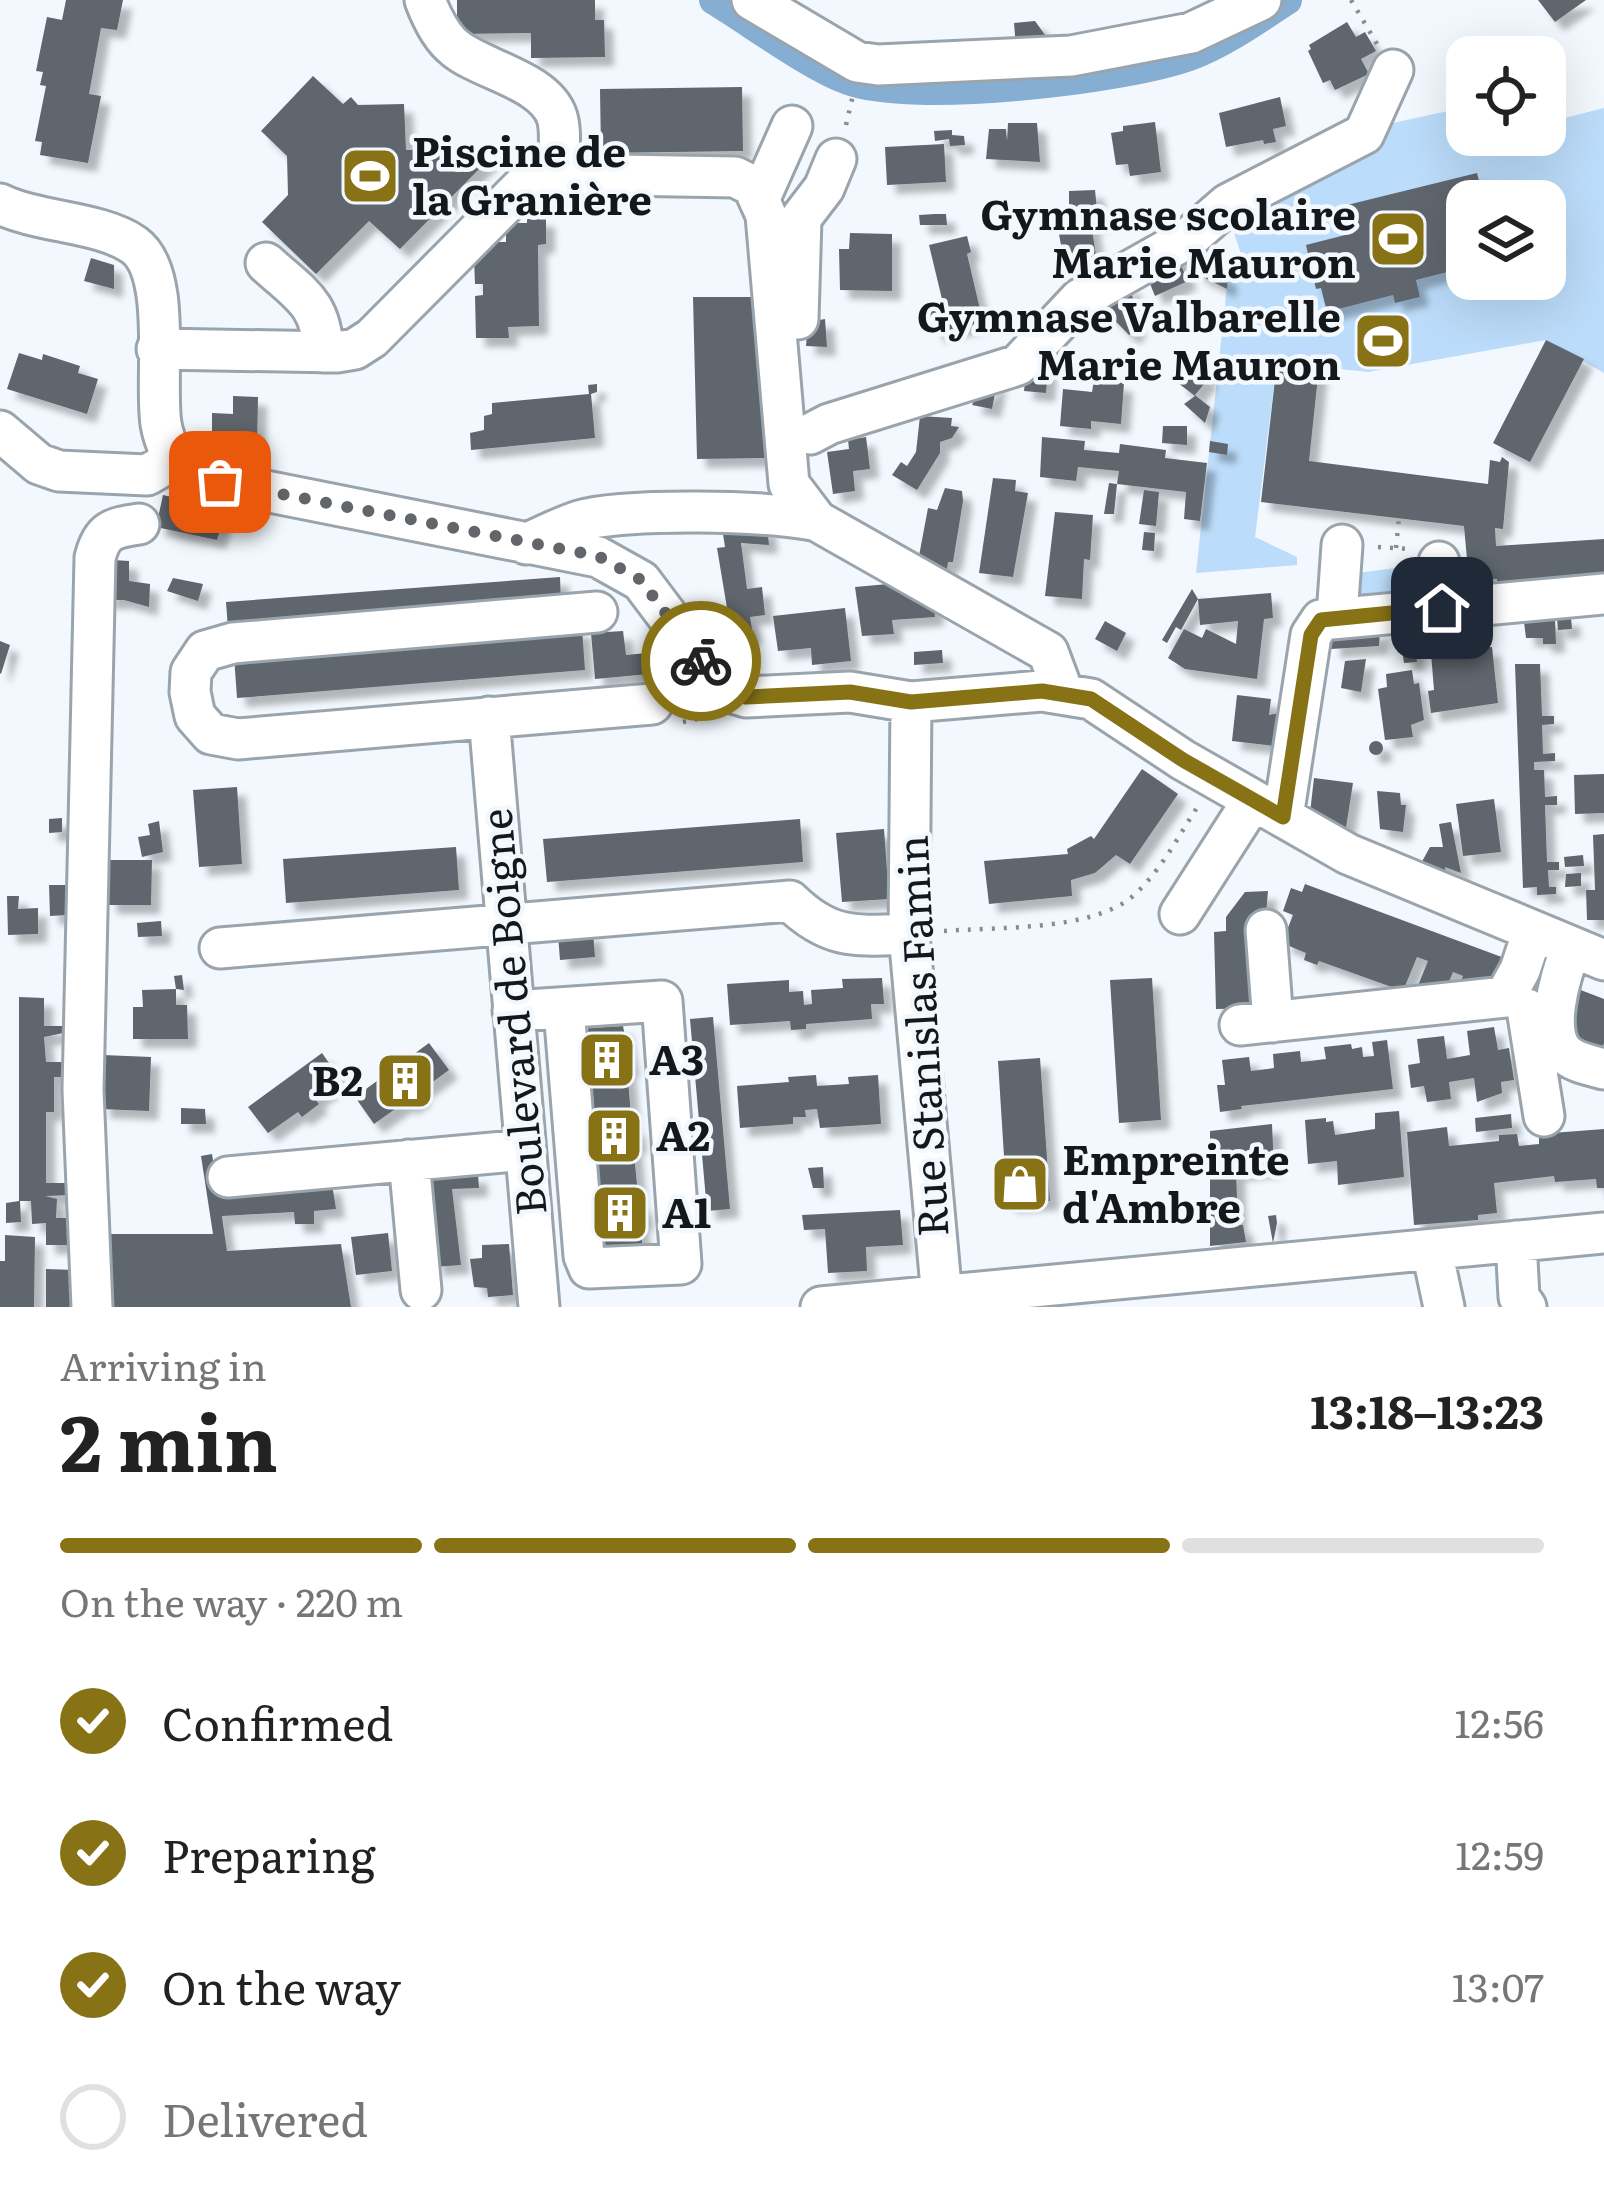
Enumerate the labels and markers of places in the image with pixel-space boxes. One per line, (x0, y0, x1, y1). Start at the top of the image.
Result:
place label: Piscine de la Granière (412, 118, 652, 228)
sports icon: Piscine de la Granière (339, 145, 401, 207)
place label: Gymnase scolaire Marie Mauron (980, 181, 1356, 291)
sports icon: Gymnase scolaire Marie Mauron (1367, 208, 1429, 270)
place label: Gymnase Valbarelle Marie Mauron (917, 283, 1341, 393)
sports icon: Gymnase Valbarelle Marie Mauron (1352, 310, 1414, 372)
pin (169, 431, 271, 533)
pin (1391, 557, 1493, 659)
place label: A3 (649, 1026, 704, 1088)
building icon: A3 (576, 1029, 638, 1091)
place label: B2 (311, 1047, 363, 1109)
building icon: B2 (374, 1050, 436, 1112)
place label: A2 (656, 1102, 710, 1164)
building icon: A2 (583, 1105, 645, 1167)
place label: Empreinte d'Ambre (1062, 1126, 1290, 1236)
shop icon: Empreinte d'Ambre (989, 1153, 1051, 1215)
place label: A1 (662, 1179, 711, 1241)
building icon: A1 (589, 1182, 651, 1244)

